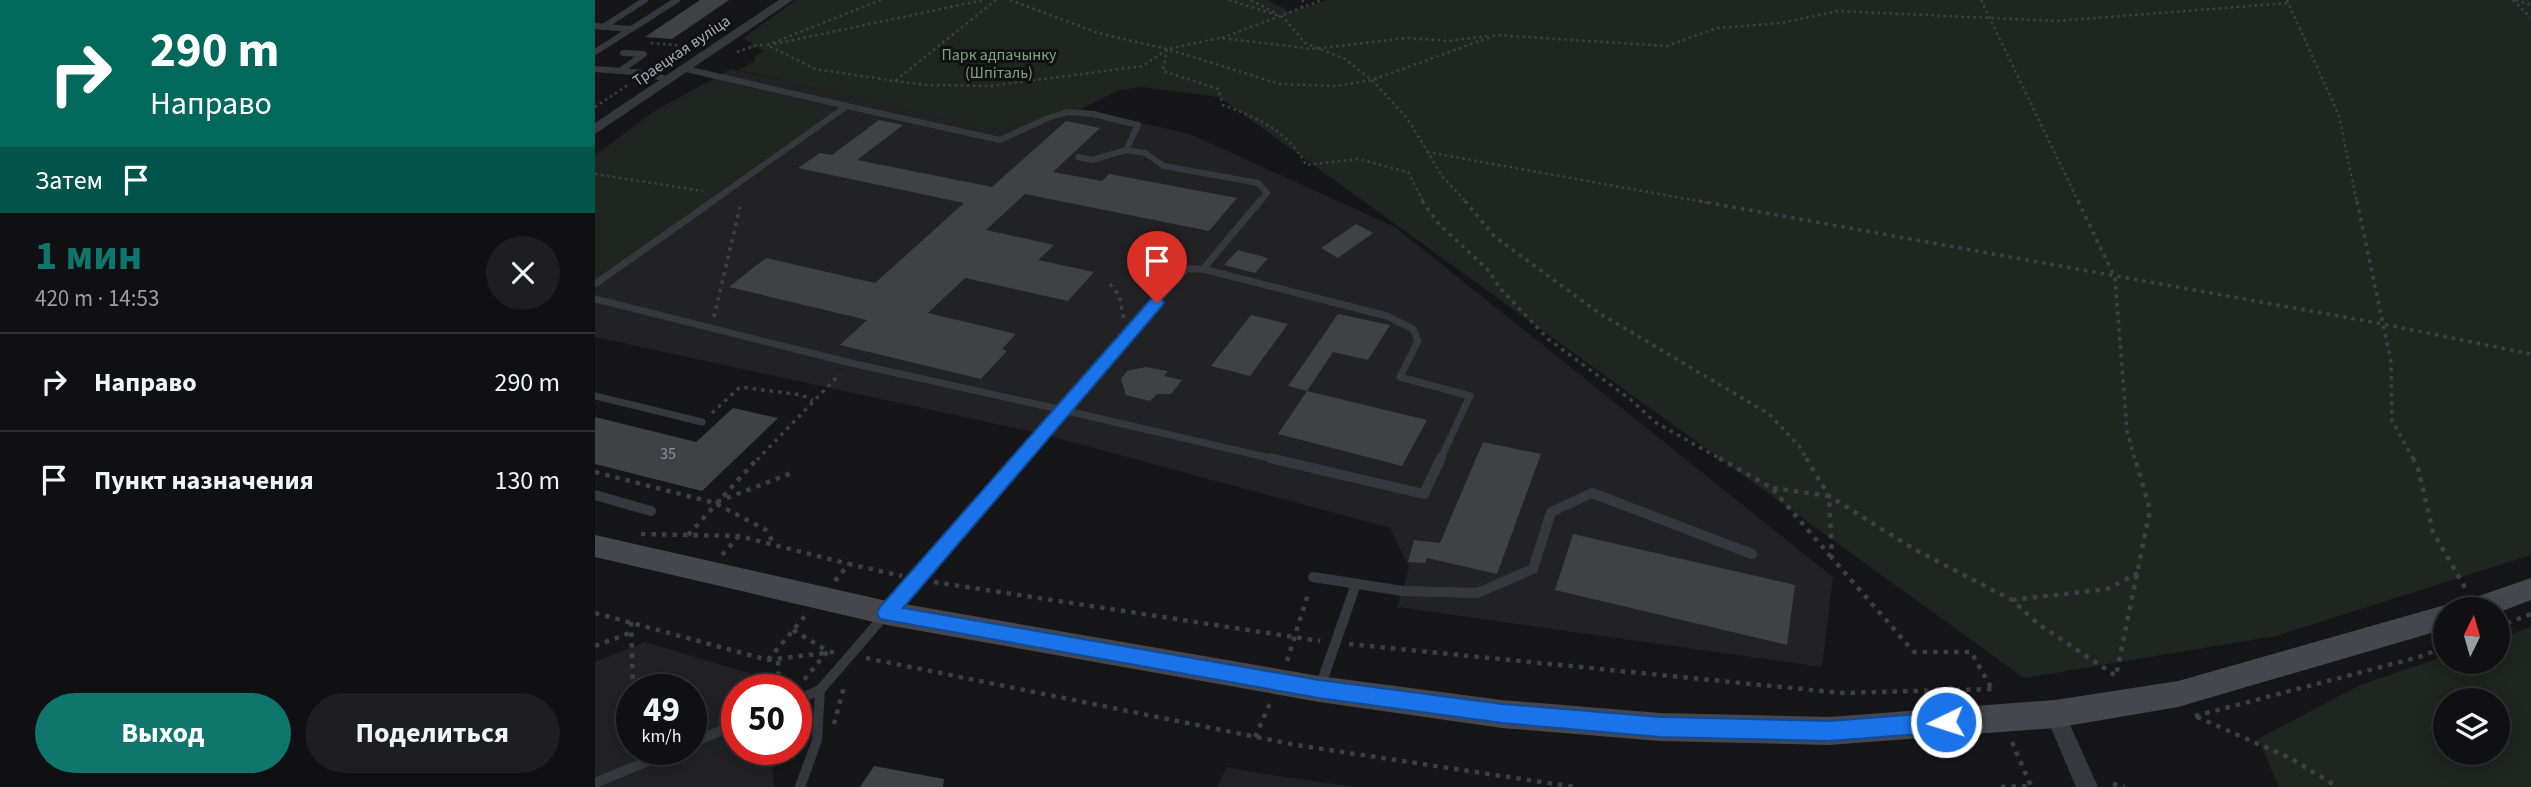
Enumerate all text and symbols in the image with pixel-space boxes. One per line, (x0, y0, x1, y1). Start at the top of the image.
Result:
street label: Траецкая вуліца (628, 10, 735, 92)
text: 290 m (150, 16, 279, 86)
icon: right (35, 28, 126, 119)
park label: Парк адпачынку (Шпіталь) (941, 44, 1057, 84)
text: Направо (150, 81, 272, 127)
icon: arrive (117, 161, 155, 199)
text: Затем (35, 162, 103, 199)
text: 1 мин (35, 226, 142, 286)
pin (1127, 231, 1187, 303)
button: close (486, 236, 560, 310)
icon: arrive (1138, 242, 1176, 280)
text: 420 m · 14:53 (35, 282, 159, 315)
icon: right (35, 363, 73, 401)
text: Направо (94, 364, 197, 401)
text: 290 m (494, 364, 560, 401)
house number: 35 (660, 443, 676, 465)
icon: arrive (35, 461, 73, 499)
text: Пункт назначения (94, 462, 314, 499)
text: 130 m (494, 462, 560, 499)
north arrow (2433, 597, 2509, 674)
map controls (2433, 597, 2510, 765)
speed limit sign: 50 (721, 674, 812, 765)
text: 49 (643, 685, 680, 735)
position arrow (1909, 685, 1983, 759)
button: layers (2433, 688, 2510, 765)
button: Выход (35, 693, 291, 773)
button: Поделиться (305, 693, 560, 773)
text: km/h (642, 724, 681, 749)

